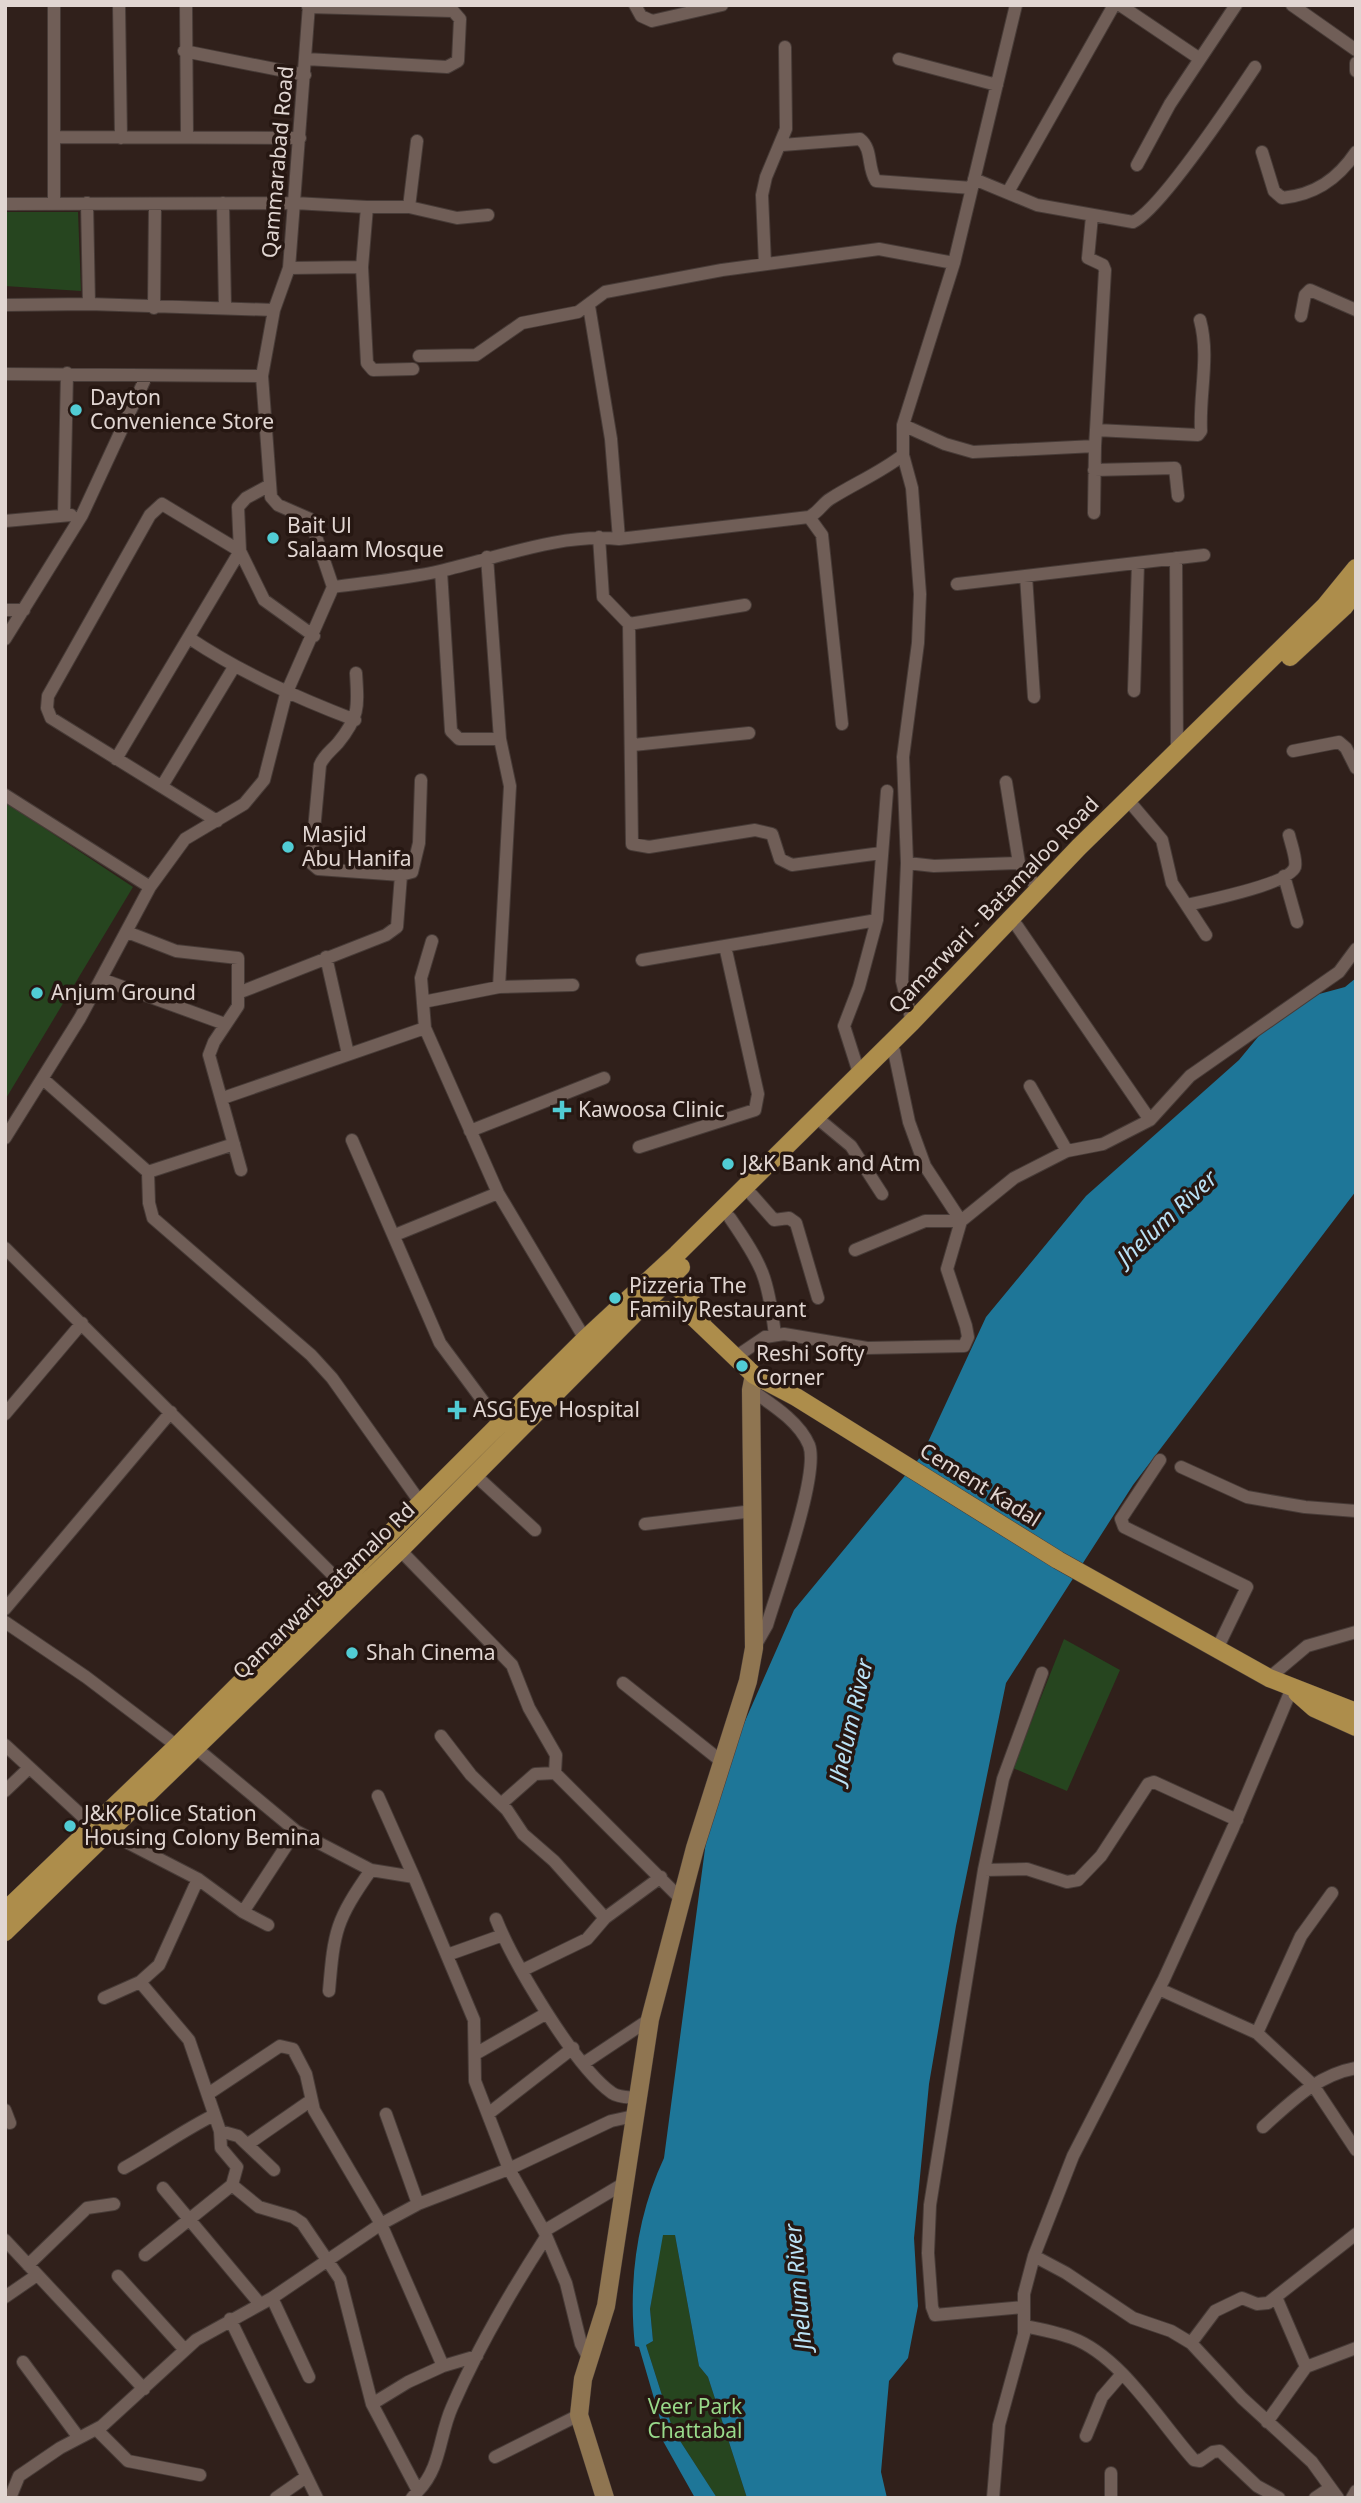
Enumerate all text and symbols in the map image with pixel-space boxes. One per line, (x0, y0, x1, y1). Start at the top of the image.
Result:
street label: Qammarabad Road (255, 65, 299, 259)
place label: Dayton Convenience Store (90, 383, 274, 435)
marker: Dayton Convenience Store (68, 402, 84, 418)
place label: Bait Ul Salaam Mosque (287, 511, 444, 563)
marker: Bait Ul Salaam Mosque (265, 530, 281, 546)
street label: Qamarwari - Batamaloo Road (882, 790, 1105, 1019)
place label: Masjid Abu Hanifa (302, 820, 412, 872)
marker: Masjid Abu Hanifa (280, 839, 296, 855)
place label: Anjum Ground (51, 978, 196, 1006)
marker: Anjum Ground (29, 985, 45, 1001)
place label: Kawoosa Clinic (578, 1095, 725, 1123)
marker: Kawoosa Clinic (552, 1100, 572, 1120)
place label: J&K Bank and Atm (740, 1149, 920, 1177)
marker: J&K Bank and Atm (720, 1156, 736, 1172)
water label: Jhelum River (1106, 1162, 1224, 1275)
place label: Pizzeria The Family Restaurant (629, 1271, 807, 1323)
marker: Pizzeria The Family Restaurant (607, 1290, 623, 1306)
place label: Reshi Softy Corner (756, 1339, 865, 1391)
marker: Reshi Softy Corner (734, 1358, 750, 1374)
place label: ASG Eye Hospital (473, 1395, 640, 1423)
marker: ASG Eye Hospital (447, 1400, 467, 1420)
street label: Cement Kadal (915, 1436, 1046, 1532)
street label: Qamarwari-Batamalo Rd (226, 1496, 420, 1685)
place label: Shah Cinema (366, 1638, 496, 1666)
marker: Shah Cinema (344, 1645, 360, 1661)
water label: Jhelum River (819, 1655, 880, 1790)
place label: J&K Police Station Housing Colony Bemina (82, 1799, 321, 1851)
marker: J&K Police Station Housing Colony Bemina (62, 1818, 78, 1834)
water label: Jhelum River (775, 2222, 819, 2356)
park label: Veer Park Chattabal (647, 2392, 743, 2444)

